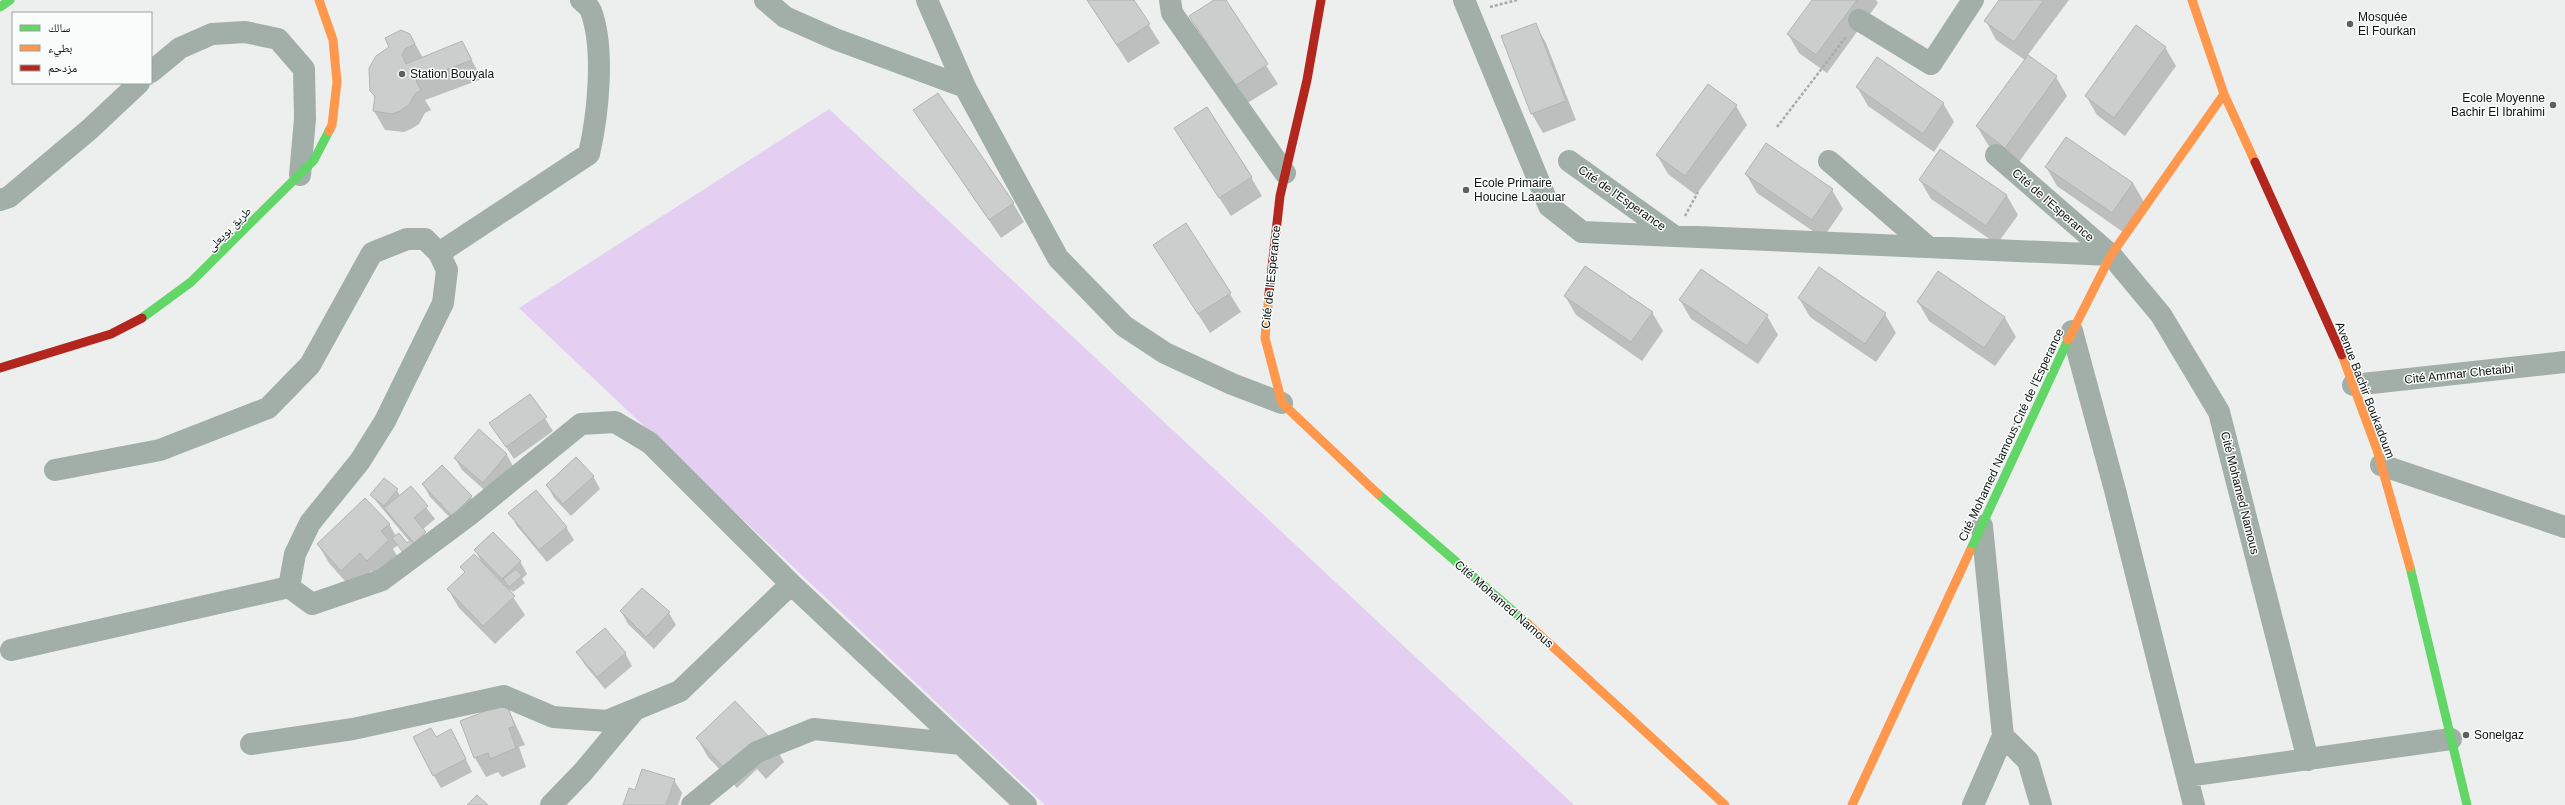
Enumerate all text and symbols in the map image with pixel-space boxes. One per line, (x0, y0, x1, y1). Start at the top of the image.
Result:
place label: Mosquée El Fourkan (2358, 10, 2416, 38)
legend (12, 12, 152, 84)
marker: Mosquée El Fourkan (2345, 19, 2355, 29)
text: سالك (48, 21, 70, 35)
text: بطيء (48, 41, 72, 58)
text: مزدحم (48, 61, 77, 76)
place label: Station Bouyala (410, 67, 494, 81)
marker: Station Bouyala (397, 69, 407, 79)
place label: Ecole Moyenne Bachir El Ibrahimi (2451, 91, 2545, 119)
marker: Ecole Moyenne Bachir El Ibrahimi (2548, 100, 2558, 110)
street label: Cité de l'Esperance (1576, 163, 1669, 234)
street label: Cité de l'Esperance (2009, 166, 2097, 245)
place label: Ecole Primaire Houcine Laaouar (1474, 176, 1565, 204)
marker: Ecole Primaire Houcine Laaouar (1461, 185, 1471, 195)
street label: طريق بويعلى (204, 204, 254, 254)
street label: Cité de l'Esperance (1259, 224, 1283, 329)
street label: Avenue Bachir Boukadoum (2332, 320, 2398, 460)
street label: Cité Mohamed Namous;Cité de l'Esperance (1955, 326, 2067, 544)
street label: Cité Ammar Chetaibi (2404, 361, 2514, 387)
street label: Cité Mohamed Namous (2218, 430, 2262, 556)
street label: Cité Mohamed Namous (1452, 557, 1556, 651)
place label: Sonelgaz (2474, 728, 2524, 742)
marker: Sonelgaz (2461, 730, 2471, 740)

